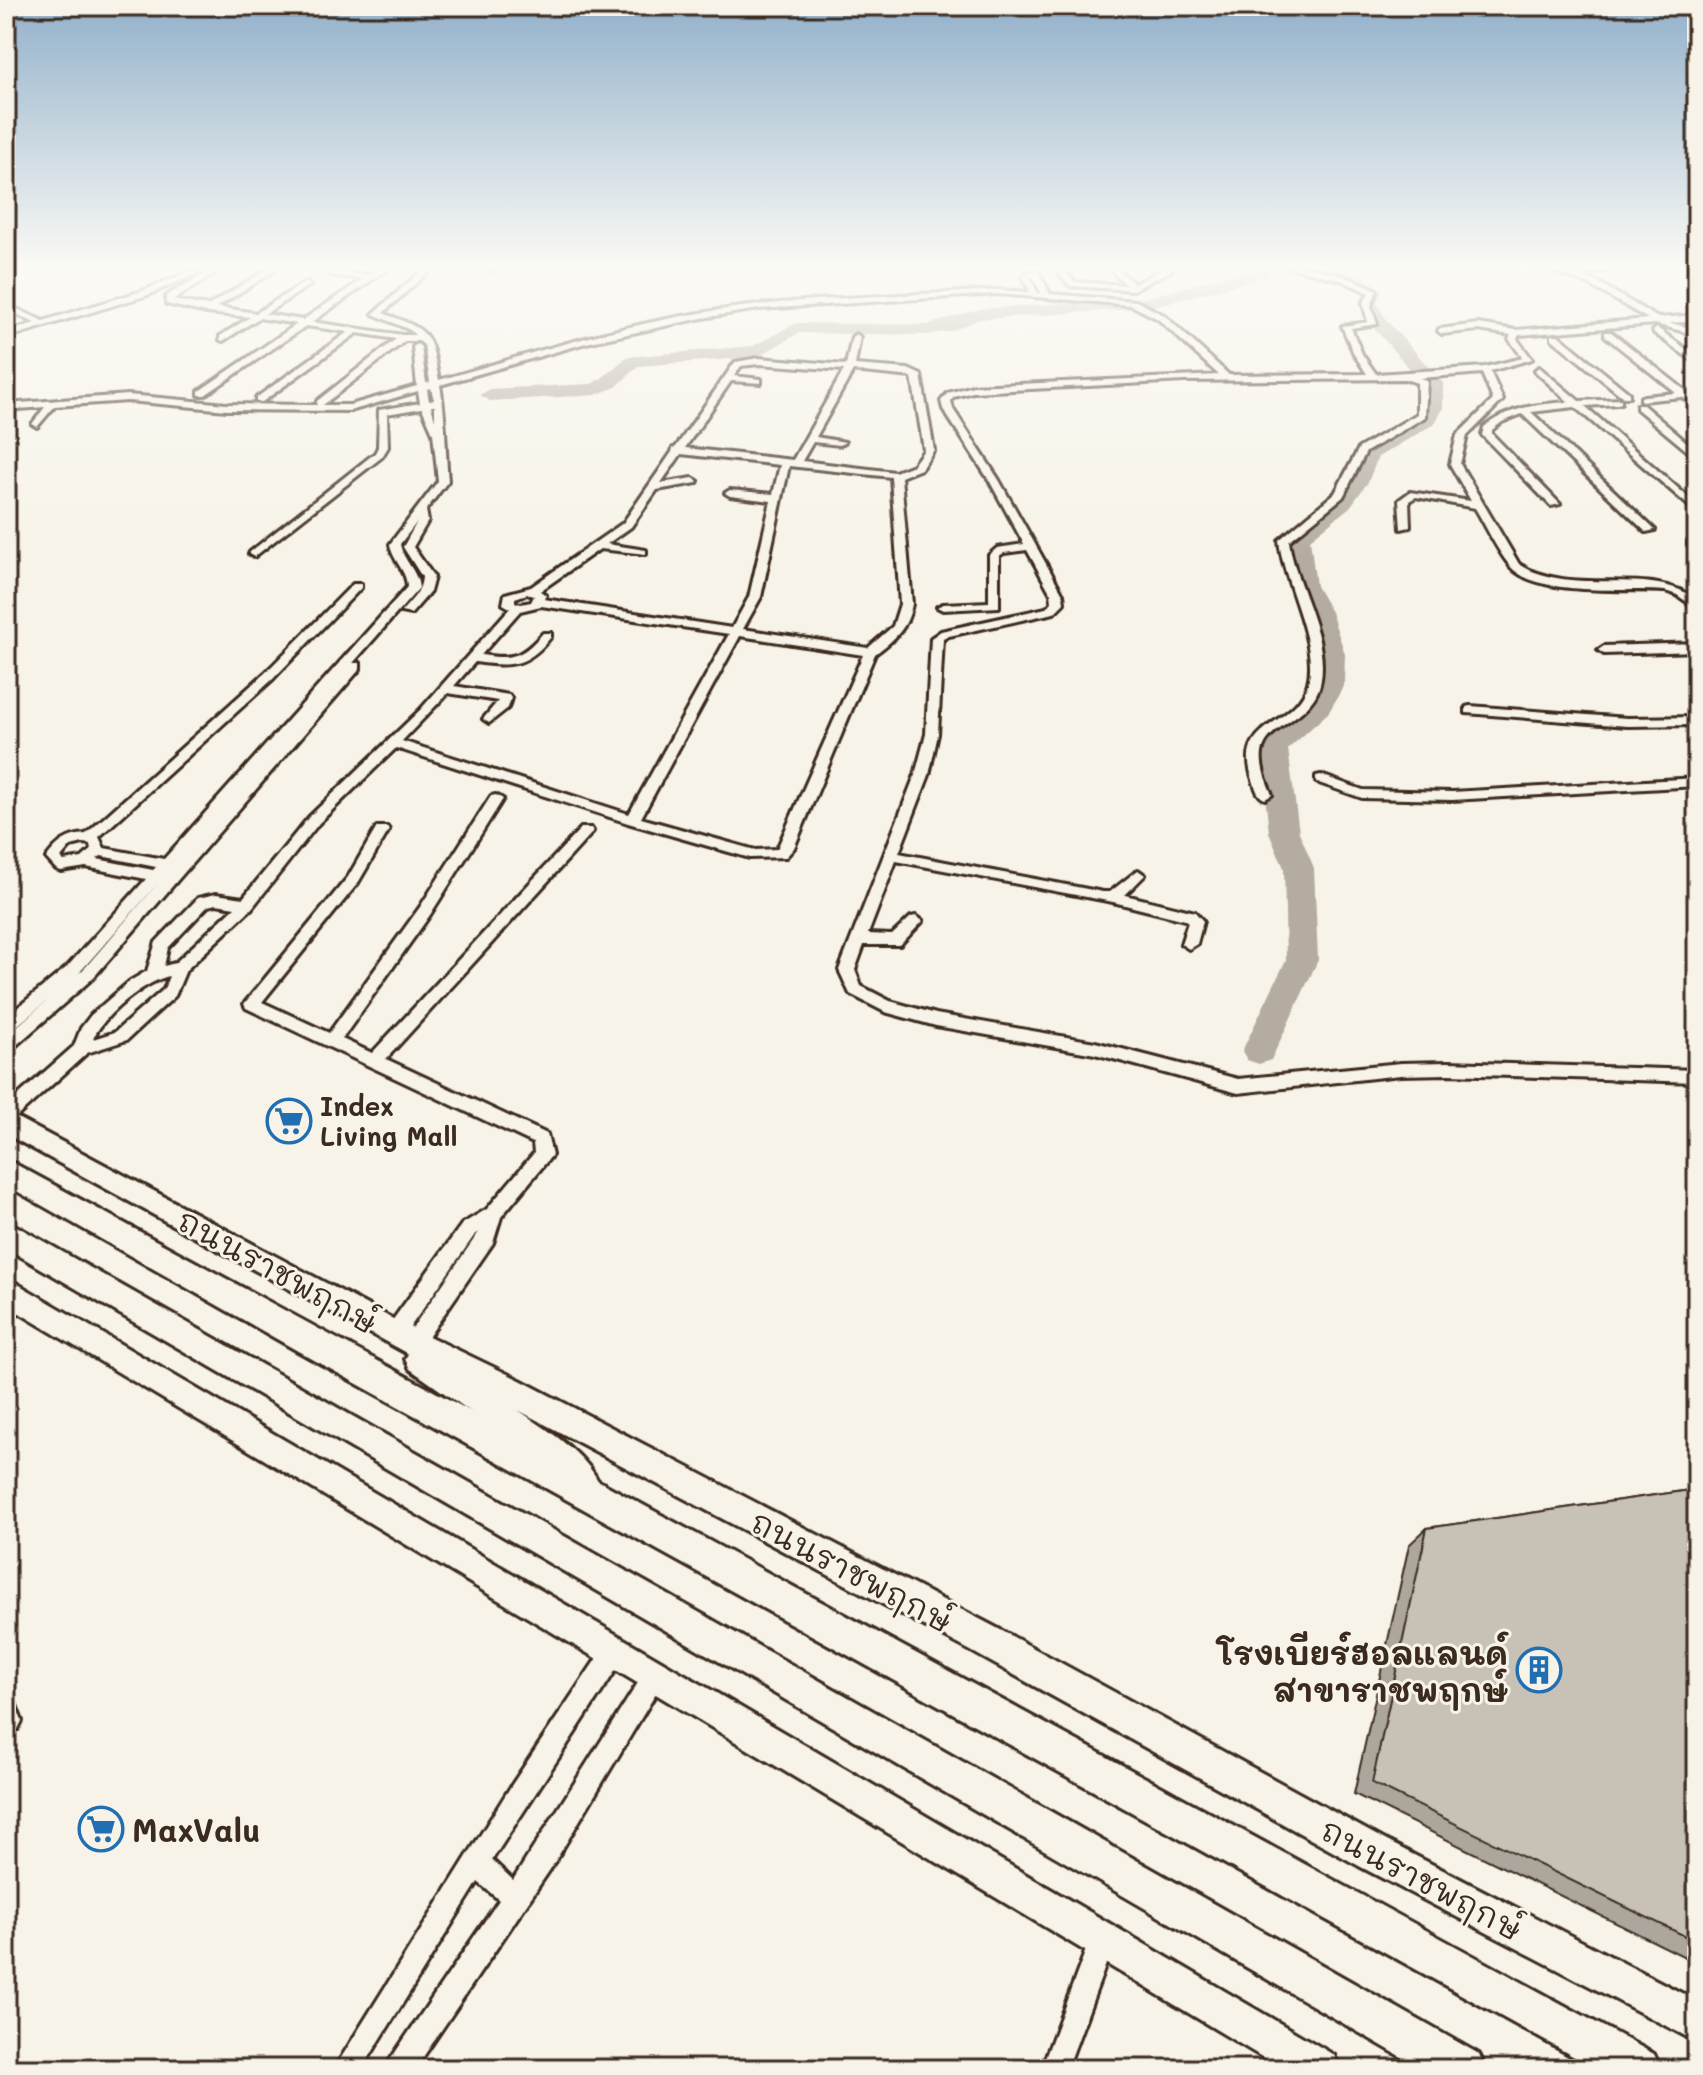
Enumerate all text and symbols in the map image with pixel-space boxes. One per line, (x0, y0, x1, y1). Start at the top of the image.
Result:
place label: Index Living Mall (320, 1089, 458, 1153)
supermarket icon: Index Living Mall (265, 1097, 313, 1145)
street label: ถนนราชพฤกษ์ (170, 1198, 385, 1344)
street label: ถนนราชพฤกษ์ (743, 1499, 960, 1643)
place label: โรงเบียร์ฮอลแลนด์ สาขาราชพฤกษ์ (1215, 1631, 1509, 1711)
building icon: โรงเบียร์ฮอลแลนด์ สาขาราชพฤกษ์ (1515, 1646, 1563, 1694)
supermarket icon: MaxValu (77, 1805, 125, 1853)
street label: ถนนราชพฤกษ์ (1313, 1807, 1530, 1951)
place label: MaxValu (132, 1808, 261, 1850)

